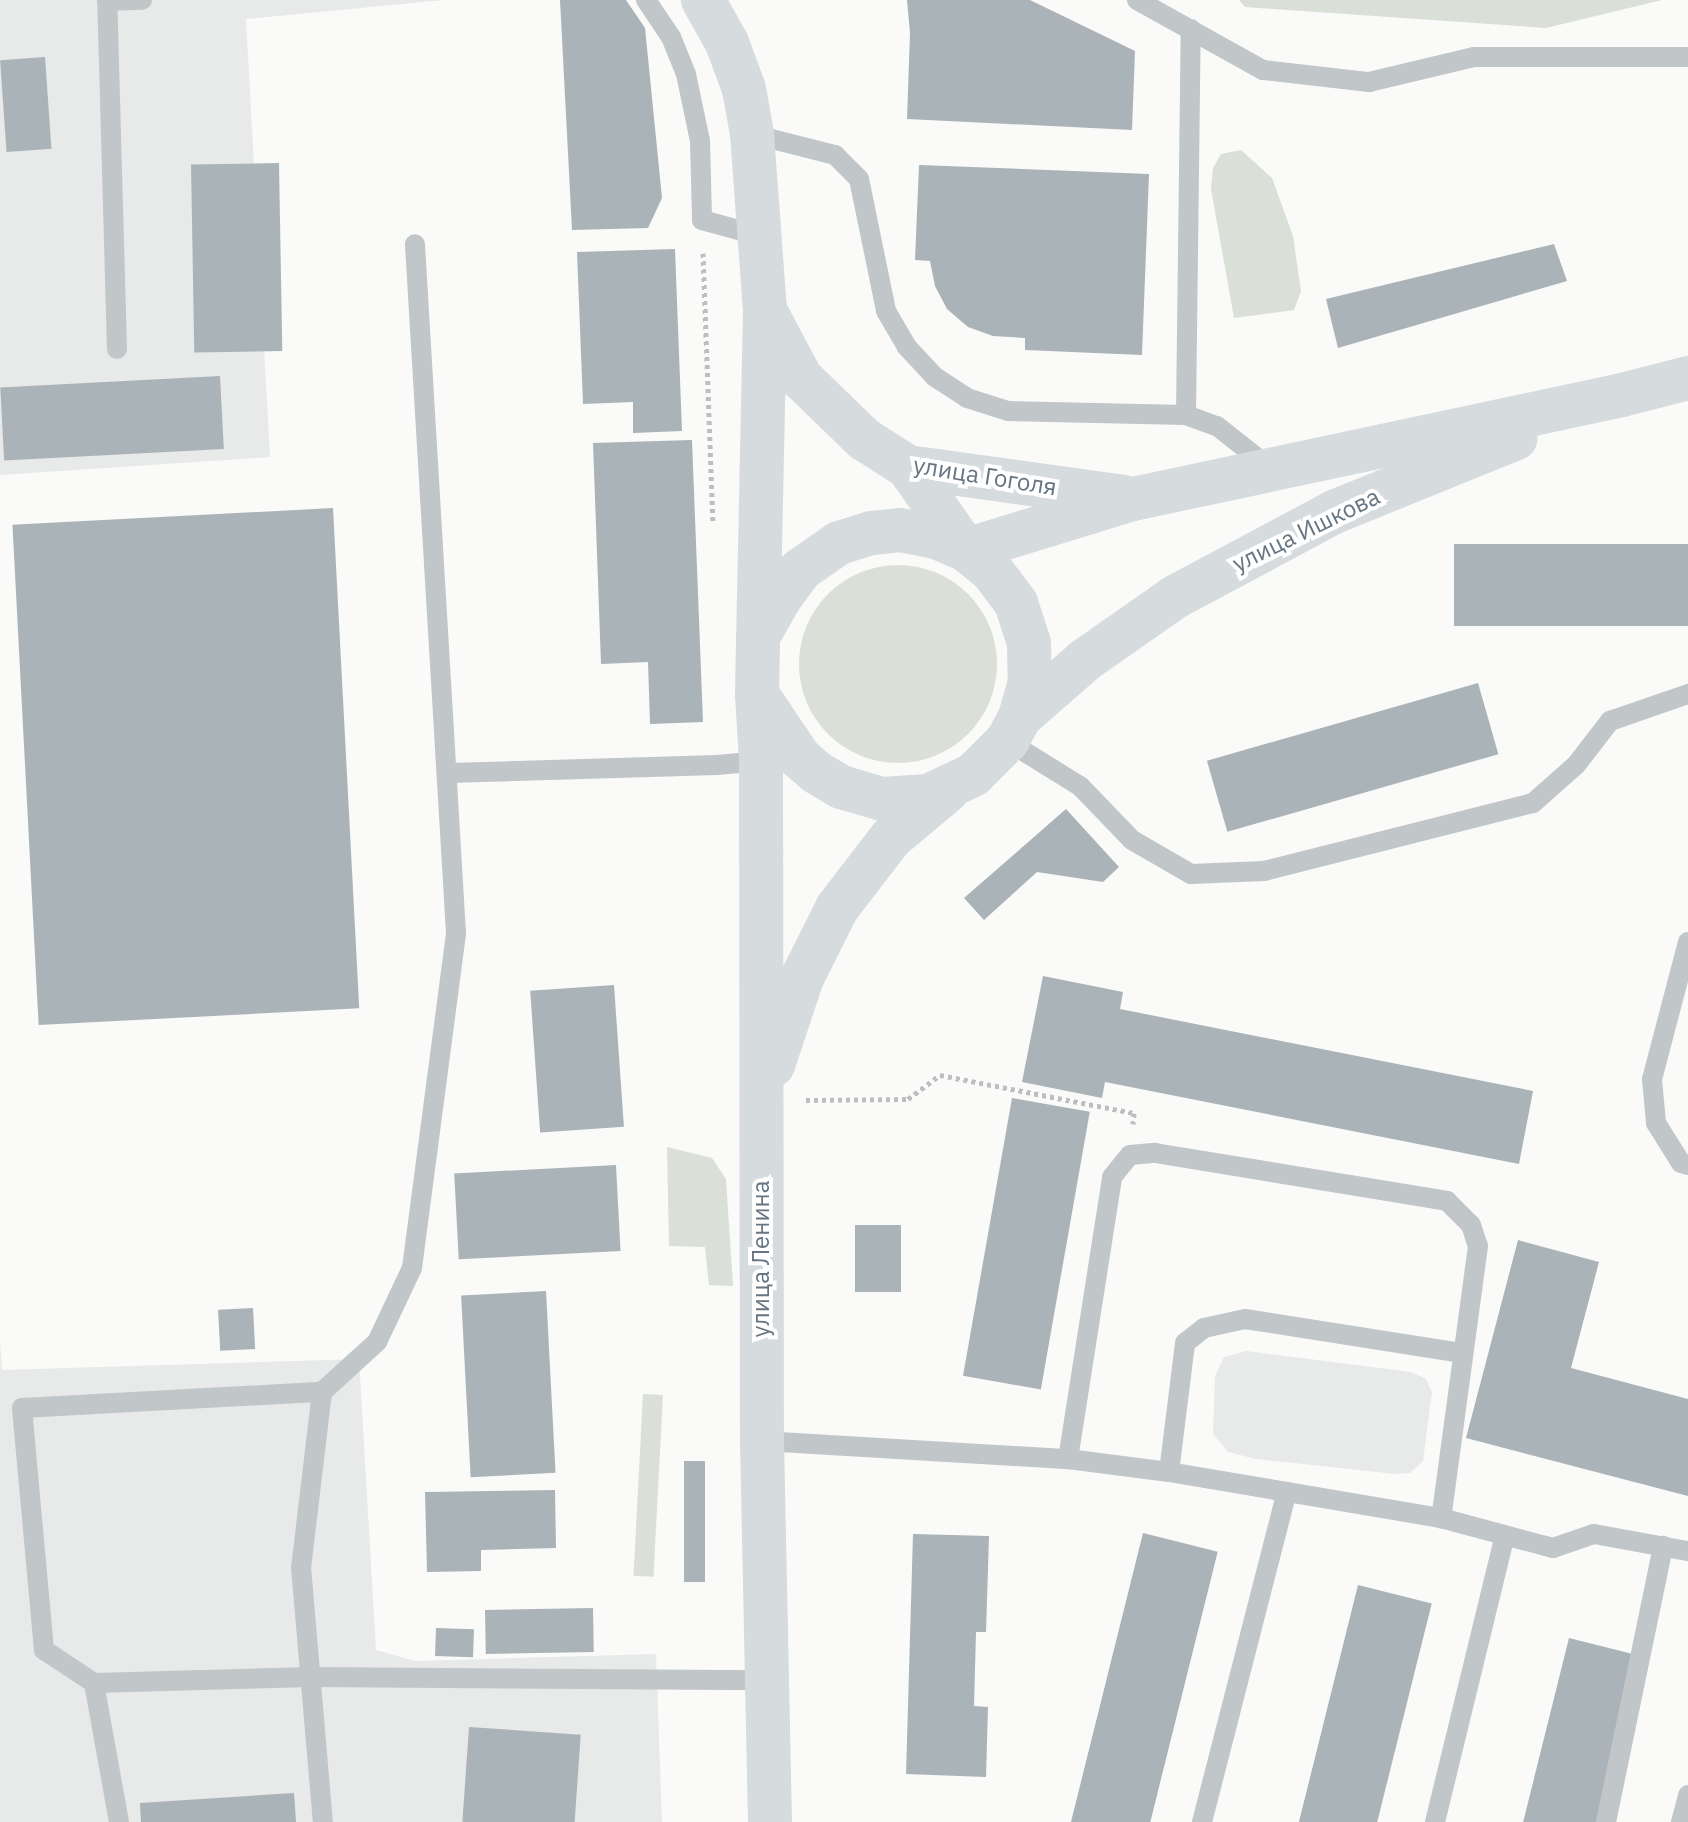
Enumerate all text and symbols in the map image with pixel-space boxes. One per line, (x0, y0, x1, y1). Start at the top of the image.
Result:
street label: улица Гоголя (911, 450, 1059, 502)
street label: улица Ишкова (1228, 482, 1384, 578)
street label: улица Ленина (747, 1181, 775, 1337)

